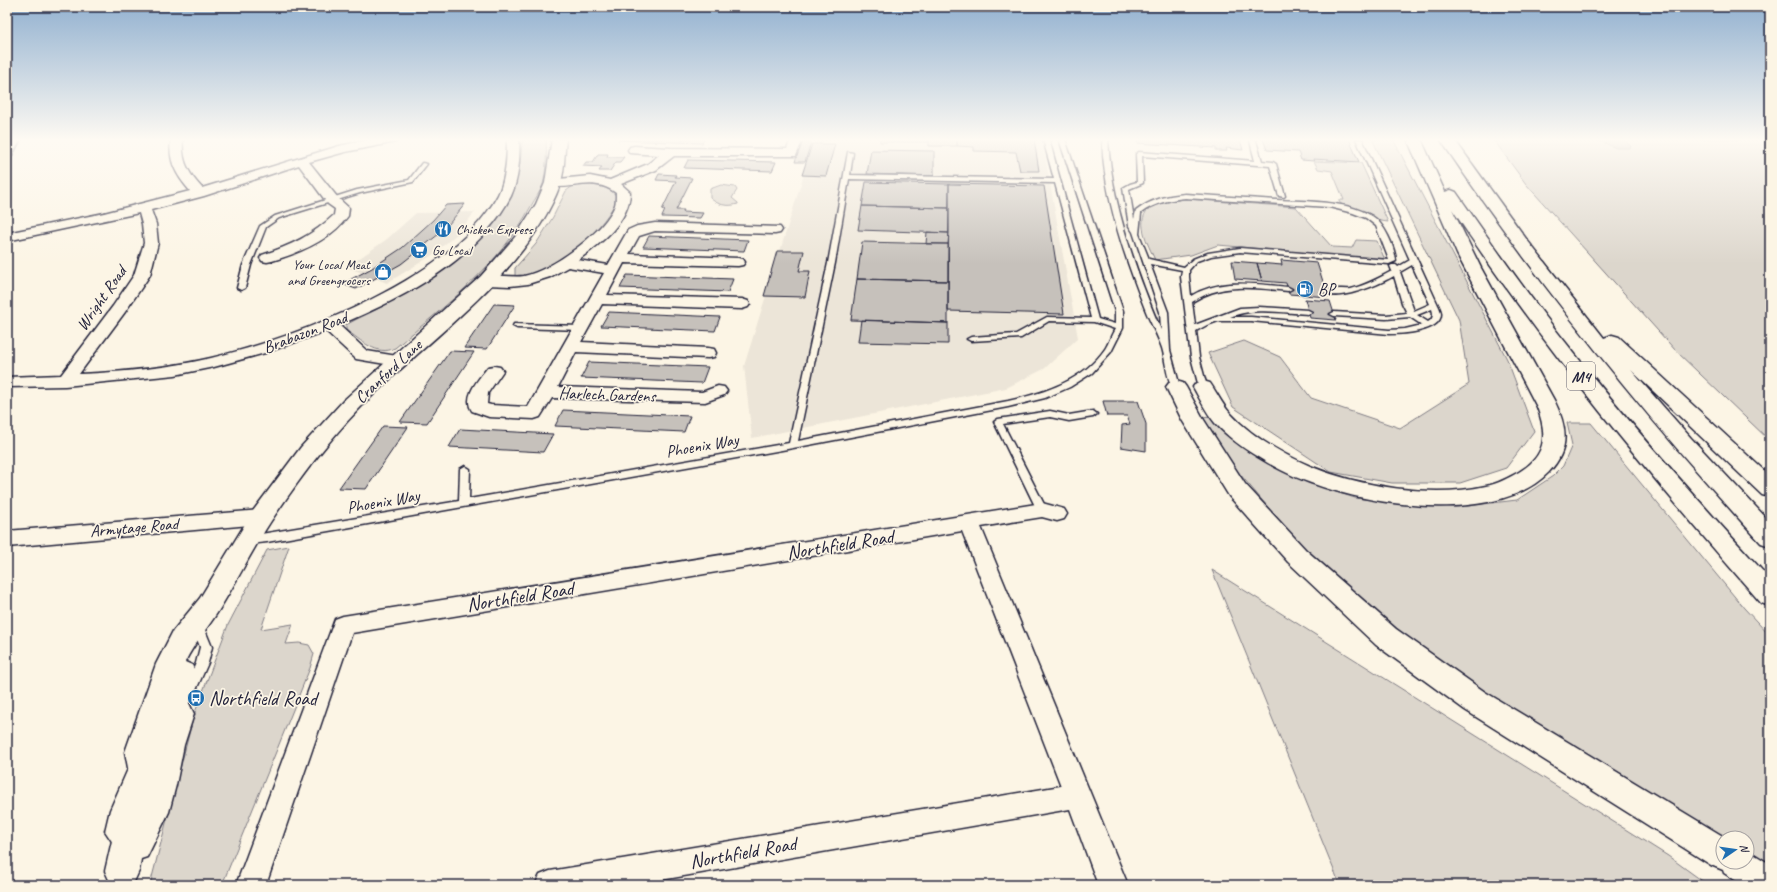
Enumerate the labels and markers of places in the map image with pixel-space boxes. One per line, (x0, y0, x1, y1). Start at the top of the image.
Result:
restaurant icon: Chicken Express (433, 219, 453, 239)
place label: Chicken Express (456, 221, 534, 238)
supermarket icon: Go Local (409, 240, 429, 260)
place label: Go Local (432, 242, 474, 259)
place label: Your Local Meat and Greengrocers (287, 256, 371, 289)
shop icon: Your Local Meat and Greengrocers (373, 262, 393, 282)
fuel station icon: BP (1295, 279, 1315, 299)
place label: BP (1318, 279, 1337, 300)
place label: Northfield Road (209, 686, 320, 711)
bus stop icon: Northfield Road (186, 688, 206, 708)

